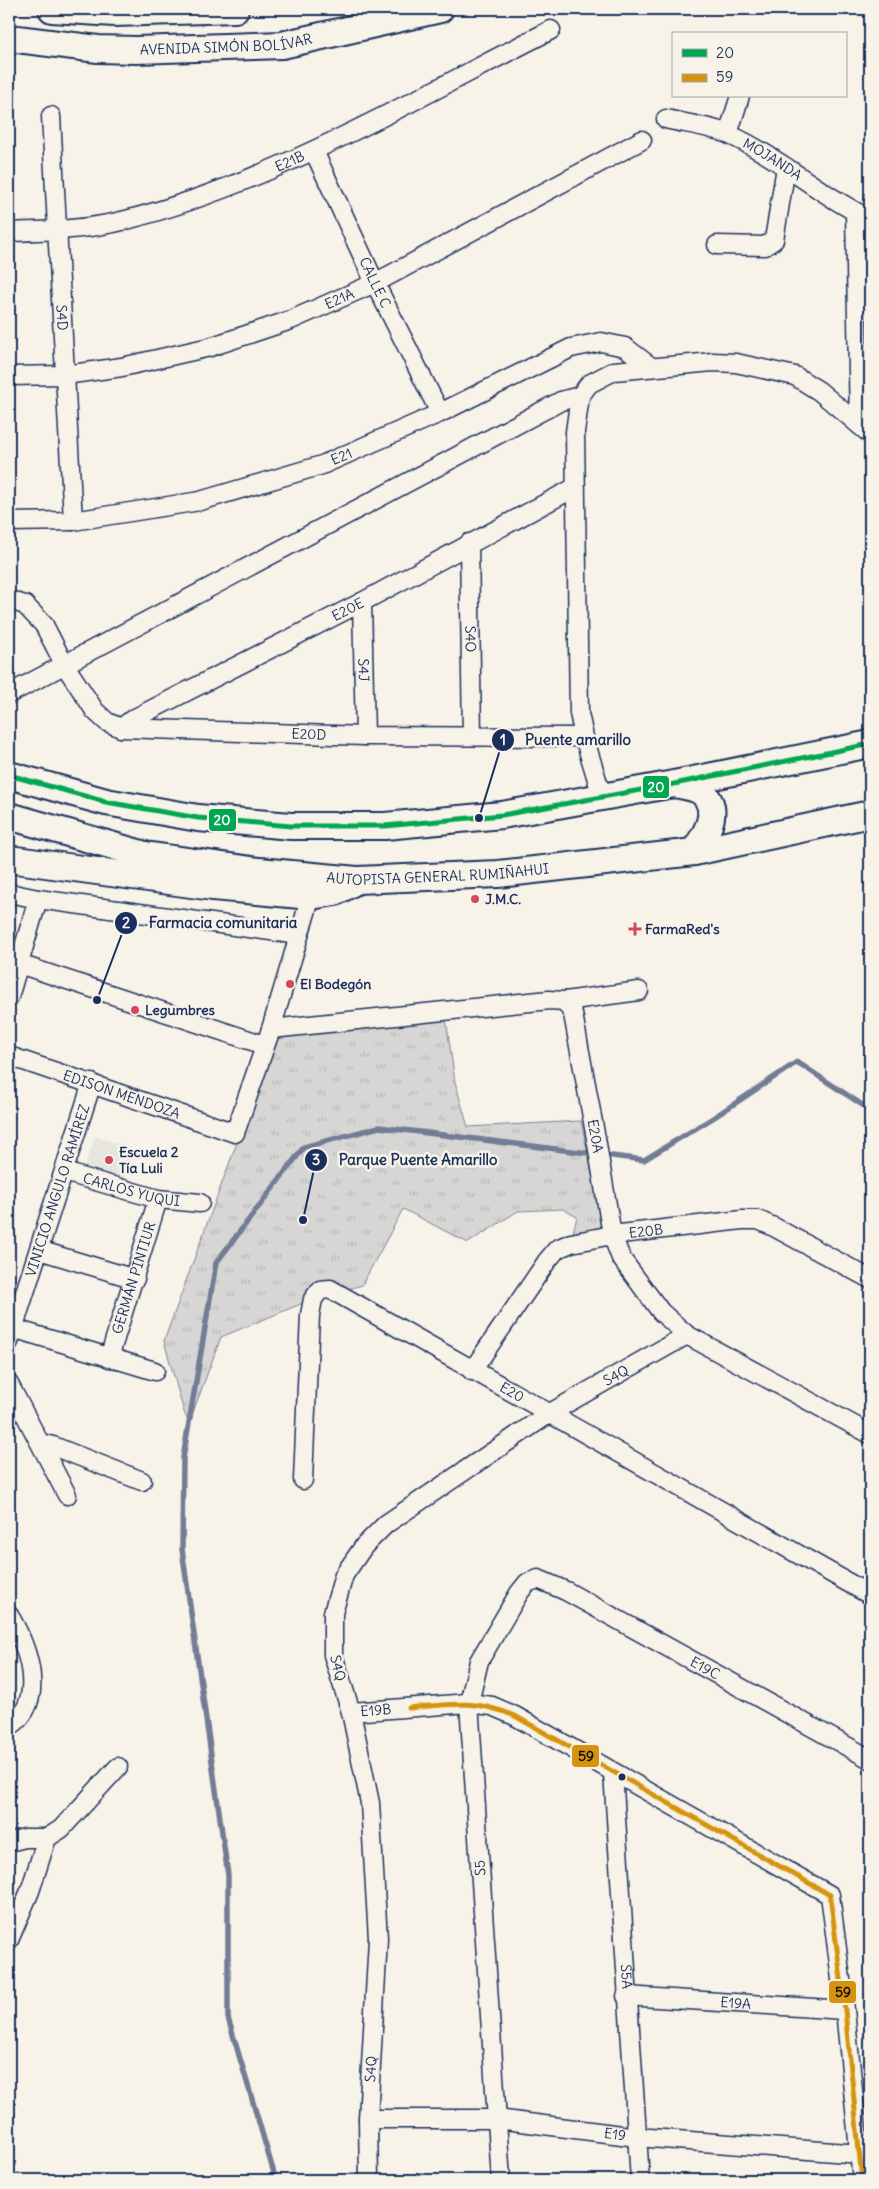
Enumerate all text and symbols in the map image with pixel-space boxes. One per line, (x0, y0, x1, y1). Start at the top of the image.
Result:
street label: AVENIDA SIMÓN BOLÍVAR (140, 29, 314, 59)
legend (672, 32, 846, 98)
text: 20 (716, 43, 734, 62)
text: 59 (716, 67, 733, 86)
street label: MOJANDA (740, 134, 806, 184)
street label: E21B (272, 147, 307, 176)
street label: CALLE C (355, 254, 395, 311)
street label: E21A (322, 284, 357, 313)
street label: S4D (52, 304, 72, 331)
street label: E21 (328, 444, 355, 469)
street label: E20E (329, 594, 367, 625)
street label: S4O (461, 625, 480, 653)
street label: S4J (354, 658, 373, 682)
street label: E20D (291, 725, 327, 744)
callout: Puente amarillo (490, 725, 641, 755)
text: 1 (500, 730, 506, 749)
text: Puente amarillo (525, 730, 631, 749)
line badge: 20 (642, 775, 670, 799)
text: 20 (648, 778, 664, 796)
line badge: 20 (208, 808, 237, 832)
text: 20 (214, 811, 230, 829)
street label: AUTOPISTA GENERAL RUMIÑAHUI (326, 859, 550, 889)
place label: J.M.C. (485, 890, 521, 908)
marker: J.M.C. (469, 893, 481, 905)
callout: Farmacia comunitaria (114, 908, 308, 938)
text: 2 (122, 913, 130, 932)
text: Farmacia comunitaria (149, 913, 298, 932)
place label: FarmaRed's (645, 920, 720, 938)
marker: FarmaRed's (629, 923, 641, 935)
place label: El Bodegón (300, 975, 371, 993)
marker: El Bodegón (284, 978, 296, 990)
place label: Legumbres (145, 1001, 216, 1019)
marker: Legumbres (129, 1004, 141, 1016)
street label: EDISON MENDOZA (61, 1066, 183, 1123)
street label: VINICIO ANGULO RAMÍREZ (22, 1102, 94, 1279)
street label: E20A (584, 1118, 607, 1154)
place label: Escuela 2 Tía Luli (119, 1143, 179, 1177)
callout: Parque Puente Amarillo (303, 1145, 507, 1175)
text: 3 (312, 1150, 320, 1169)
text: Parque Puente Amarillo (339, 1150, 498, 1170)
marker: Escuela 2 Tía Luli (103, 1154, 115, 1166)
street label: CARLOS YUQUI (81, 1169, 181, 1210)
street label: GERMÁN PINTIUR (108, 1219, 160, 1336)
street label: E20B (628, 1220, 664, 1242)
street label: S4Q (600, 1361, 632, 1390)
street label: E20 (497, 1378, 527, 1406)
street label: E19C (687, 1652, 723, 1683)
street label: S4Q (326, 1653, 350, 1683)
street label: E19B (360, 1700, 392, 1720)
line badge: 59 (571, 1744, 600, 1768)
text: 59 (578, 1747, 594, 1765)
unlabelled marker (617, 1772, 627, 1782)
street label: S5 (470, 1859, 490, 1877)
street label: S5A (617, 1964, 636, 1990)
line badge: 59 (828, 1980, 857, 2004)
text: 59 (835, 1983, 851, 2001)
street label: E19A (720, 1993, 752, 2013)
street label: S4Q (361, 2055, 380, 2083)
street label: E19 (603, 2124, 627, 2144)

